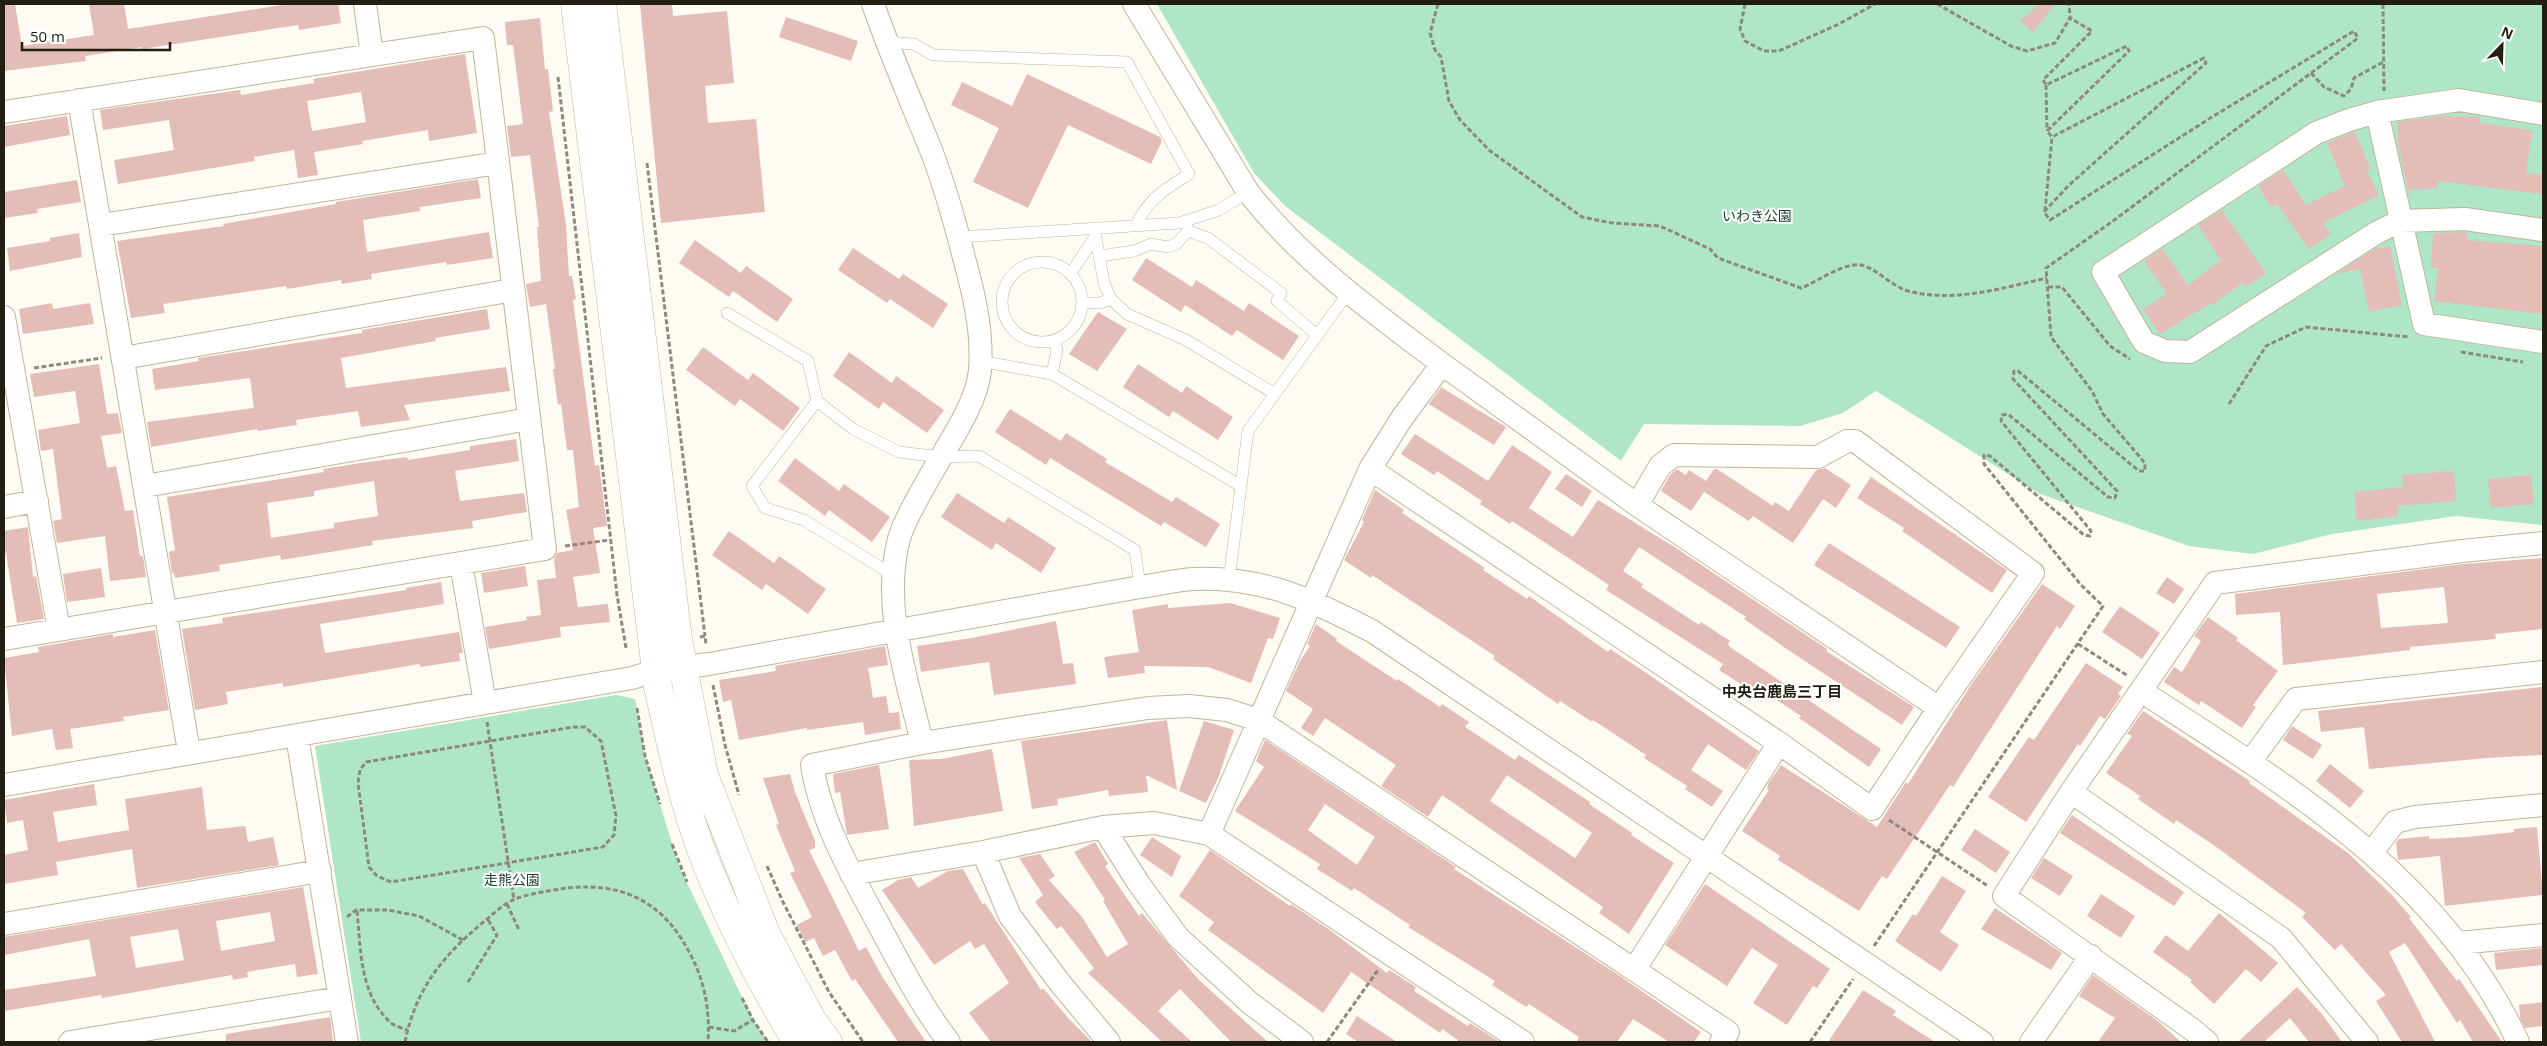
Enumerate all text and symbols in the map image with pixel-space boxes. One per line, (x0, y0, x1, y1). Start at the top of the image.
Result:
scale bar (22, 20, 170, 52)
north arrow (2477, 20, 2527, 70)
text: N (2498, 22, 2516, 44)
text: 50 m (30, 26, 65, 46)
park label: いわき公園 (1722, 206, 1792, 225)
district label: 中央台鹿島三丁目 (1722, 681, 1842, 701)
park label: 走熊公園 (484, 870, 540, 889)

